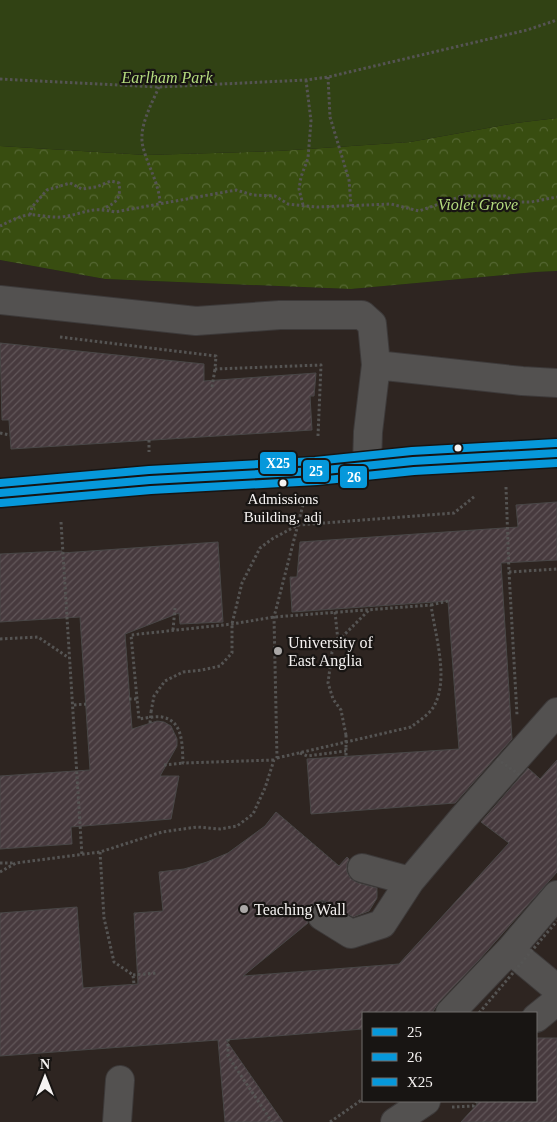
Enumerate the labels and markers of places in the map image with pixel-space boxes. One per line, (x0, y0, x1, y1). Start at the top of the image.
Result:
unlabelled marker (453, 443, 463, 453)
marker: Admissions Building, adj (278, 478, 288, 488)
place label: Admissions Building, adj (244, 491, 322, 525)
place label: University of East Anglia (288, 634, 374, 670)
marker: University of East Anglia (272, 645, 284, 657)
place label: Teaching Wall (254, 901, 346, 919)
marker: Teaching Wall (238, 903, 250, 915)

